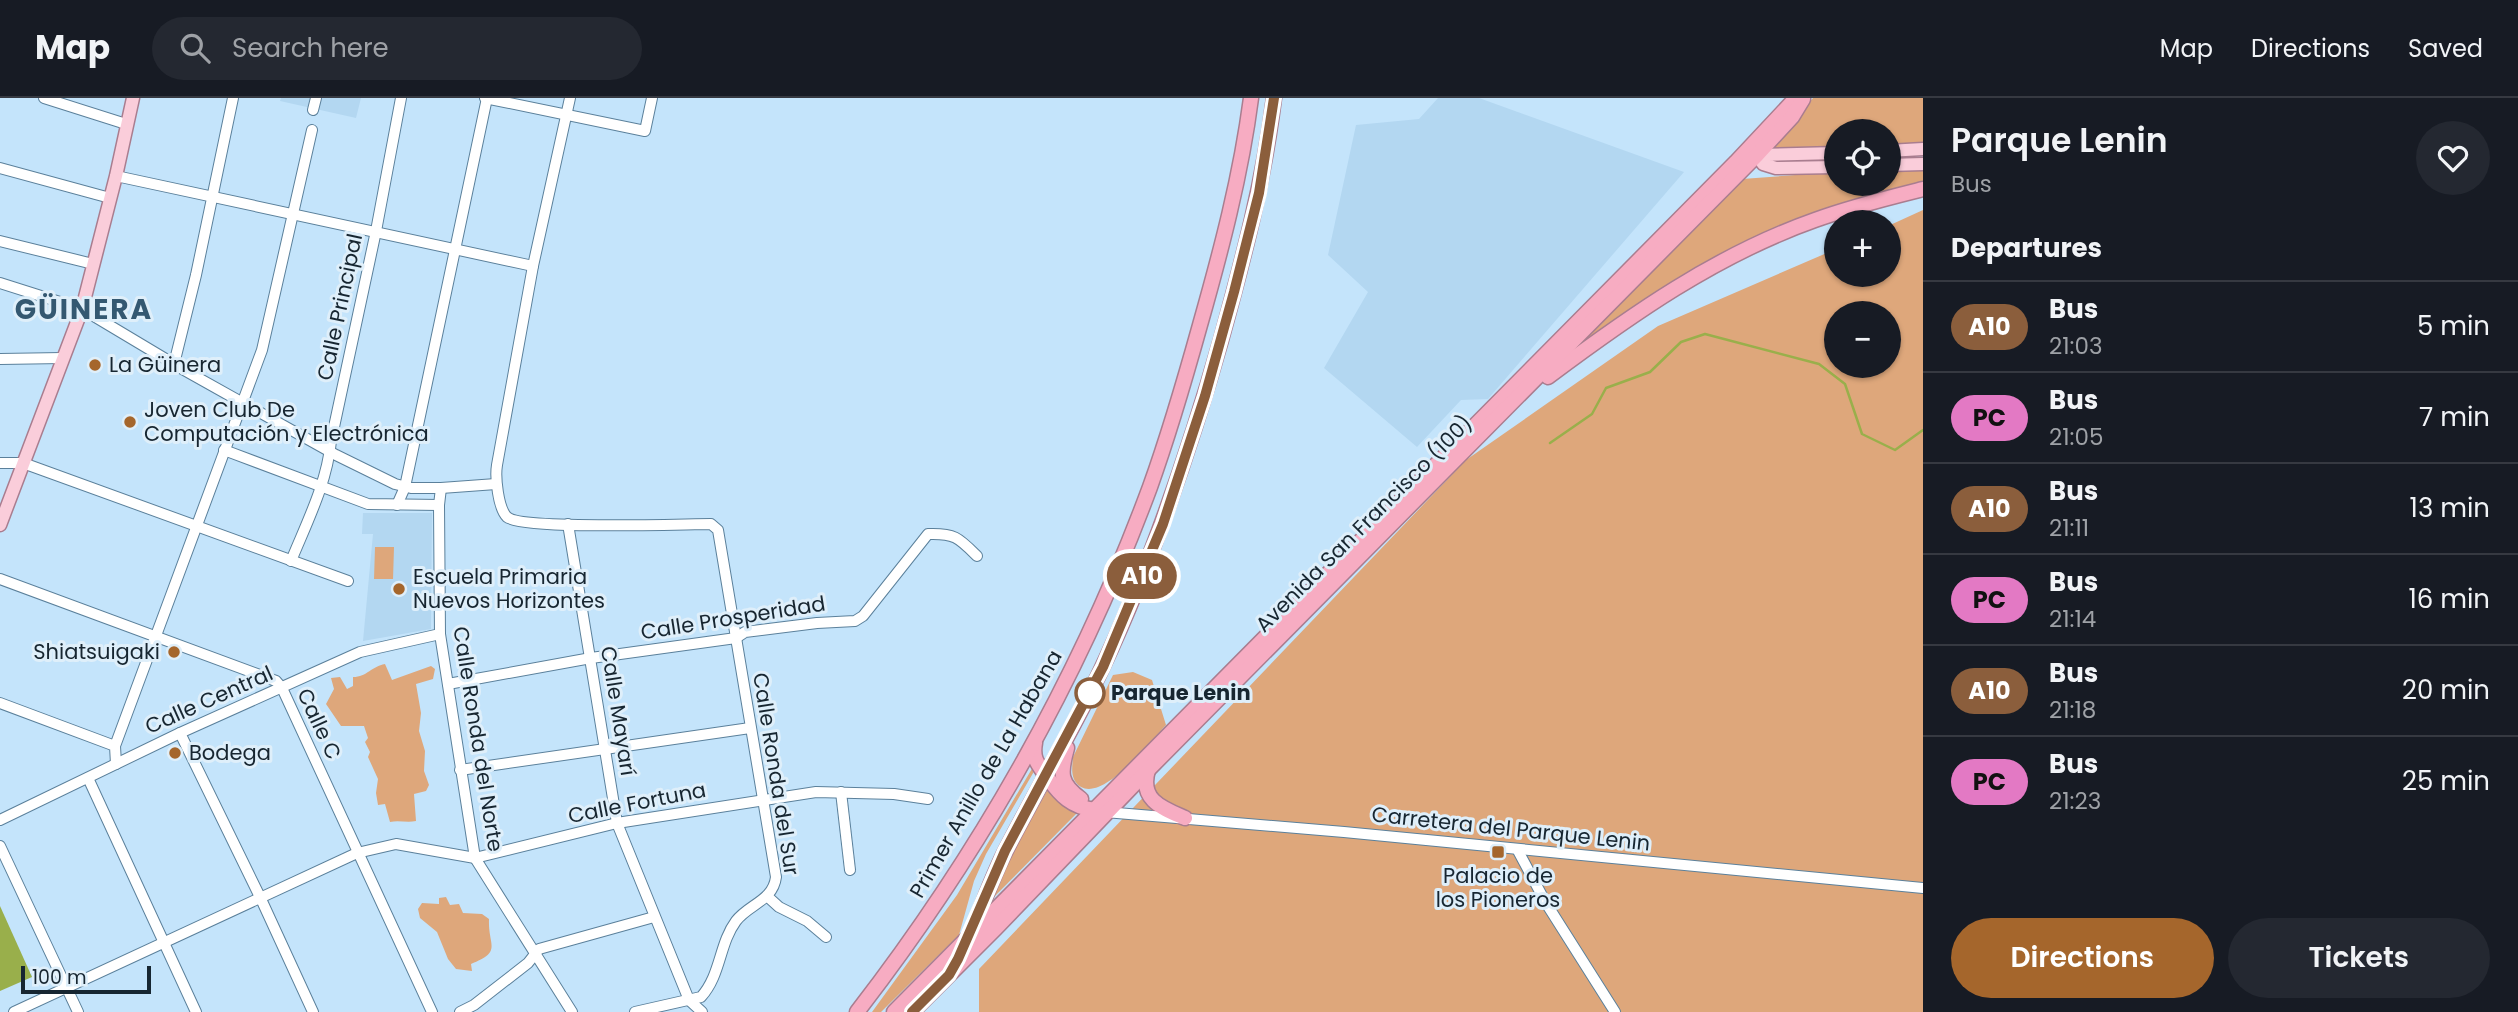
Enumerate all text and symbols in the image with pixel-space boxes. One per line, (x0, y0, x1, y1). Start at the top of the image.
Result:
search box (152, 17, 642, 80)
text: Map (35, 24, 110, 71)
icon: search (176, 29, 214, 67)
text: Search here (232, 30, 389, 66)
text: Map (2160, 32, 2213, 65)
text: Directions (2251, 32, 2370, 65)
text: Saved (2408, 32, 2483, 65)
text: Parque Lenin (1951, 117, 2167, 164)
map controls (1824, 119, 1901, 378)
button: locate (1824, 119, 1901, 196)
button: heart (2416, 121, 2490, 195)
text: Bus (1951, 168, 1992, 200)
button: + (1824, 210, 1901, 287)
text: Departures (1951, 230, 2102, 266)
street label: Calle Principal (310, 231, 369, 383)
district label: GÜINERA (15, 290, 153, 329)
text: Bus (2049, 291, 2098, 327)
button: − (1824, 301, 1901, 378)
text: 5 min (2417, 308, 2490, 344)
text: A10 (1968, 310, 2011, 343)
text: 21:03 (2049, 330, 2102, 362)
place label: La Güinera (109, 350, 221, 379)
marker: La Güinera (87, 357, 103, 373)
text: Bus (2049, 382, 2098, 418)
place label: Joven Club De Computación y Electrónica (144, 395, 429, 448)
text: 7 min (2419, 399, 2490, 435)
text: PC (1973, 401, 2006, 434)
street label: Avenida San Francisco (100) (1249, 409, 1479, 639)
marker: Joven Club De Computación y Electrónica (122, 414, 138, 430)
text: 21:05 (2049, 421, 2103, 453)
text: Bus (2049, 473, 2098, 509)
text: 13 min (2410, 490, 2490, 526)
text: A10 (1968, 492, 2011, 525)
text: 21:11 (2049, 512, 2089, 544)
line badge: A10 (1102, 553, 1182, 599)
text: A10 (1121, 559, 1163, 592)
place label: Escuela Primaria Nuevos Horizontes (413, 562, 605, 615)
text: Bus (2049, 564, 2098, 600)
marker: Escuela Primaria Nuevos Horizontes (391, 581, 407, 597)
text: 16 min (2408, 581, 2490, 617)
text: PC (1973, 583, 2006, 616)
street label: Calle Prosperidad (639, 589, 827, 646)
text: 21:14 (2049, 603, 2096, 635)
street label: Calle Ronda del Norte (446, 624, 511, 854)
place label: Shiatsuigaki (33, 637, 160, 666)
marker: Shiatsuigaki (166, 644, 182, 660)
street label: Calle Mayarí (594, 644, 643, 778)
street label: Primer Anillo de La Habana (903, 644, 1069, 903)
text: Bus (2049, 655, 2098, 691)
street label: Calle Central (140, 658, 277, 741)
street label: Calle Ronda del Sur (746, 671, 807, 877)
text: 20 min (2402, 672, 2490, 708)
text: A10 (1968, 674, 2011, 707)
marker: Parque Lenin (1075, 678, 1105, 708)
place label: Parque Lenin (1111, 678, 1251, 707)
street label: Calle C (290, 683, 349, 764)
text: 21:18 (2049, 694, 2096, 726)
place label: Bodega (189, 738, 271, 767)
marker: Bodega (167, 745, 183, 761)
text: Bus (2049, 746, 2098, 782)
text: 25 min (2402, 763, 2490, 799)
text: PC (1973, 765, 2006, 798)
street label: Calle Fortuna (565, 775, 708, 830)
text: 21:23 (2049, 785, 2101, 817)
street label: Carretera del Parque Lenin (1370, 799, 1652, 858)
marker: Palacio de los Pioneros (1490, 844, 1506, 860)
place label: Palacio de los Pioneros (1436, 861, 1560, 914)
button: Directions (1951, 918, 2214, 998)
button: Tickets (2228, 918, 2490, 998)
scale bar (21, 963, 150, 995)
text: 100 m (32, 964, 87, 991)

